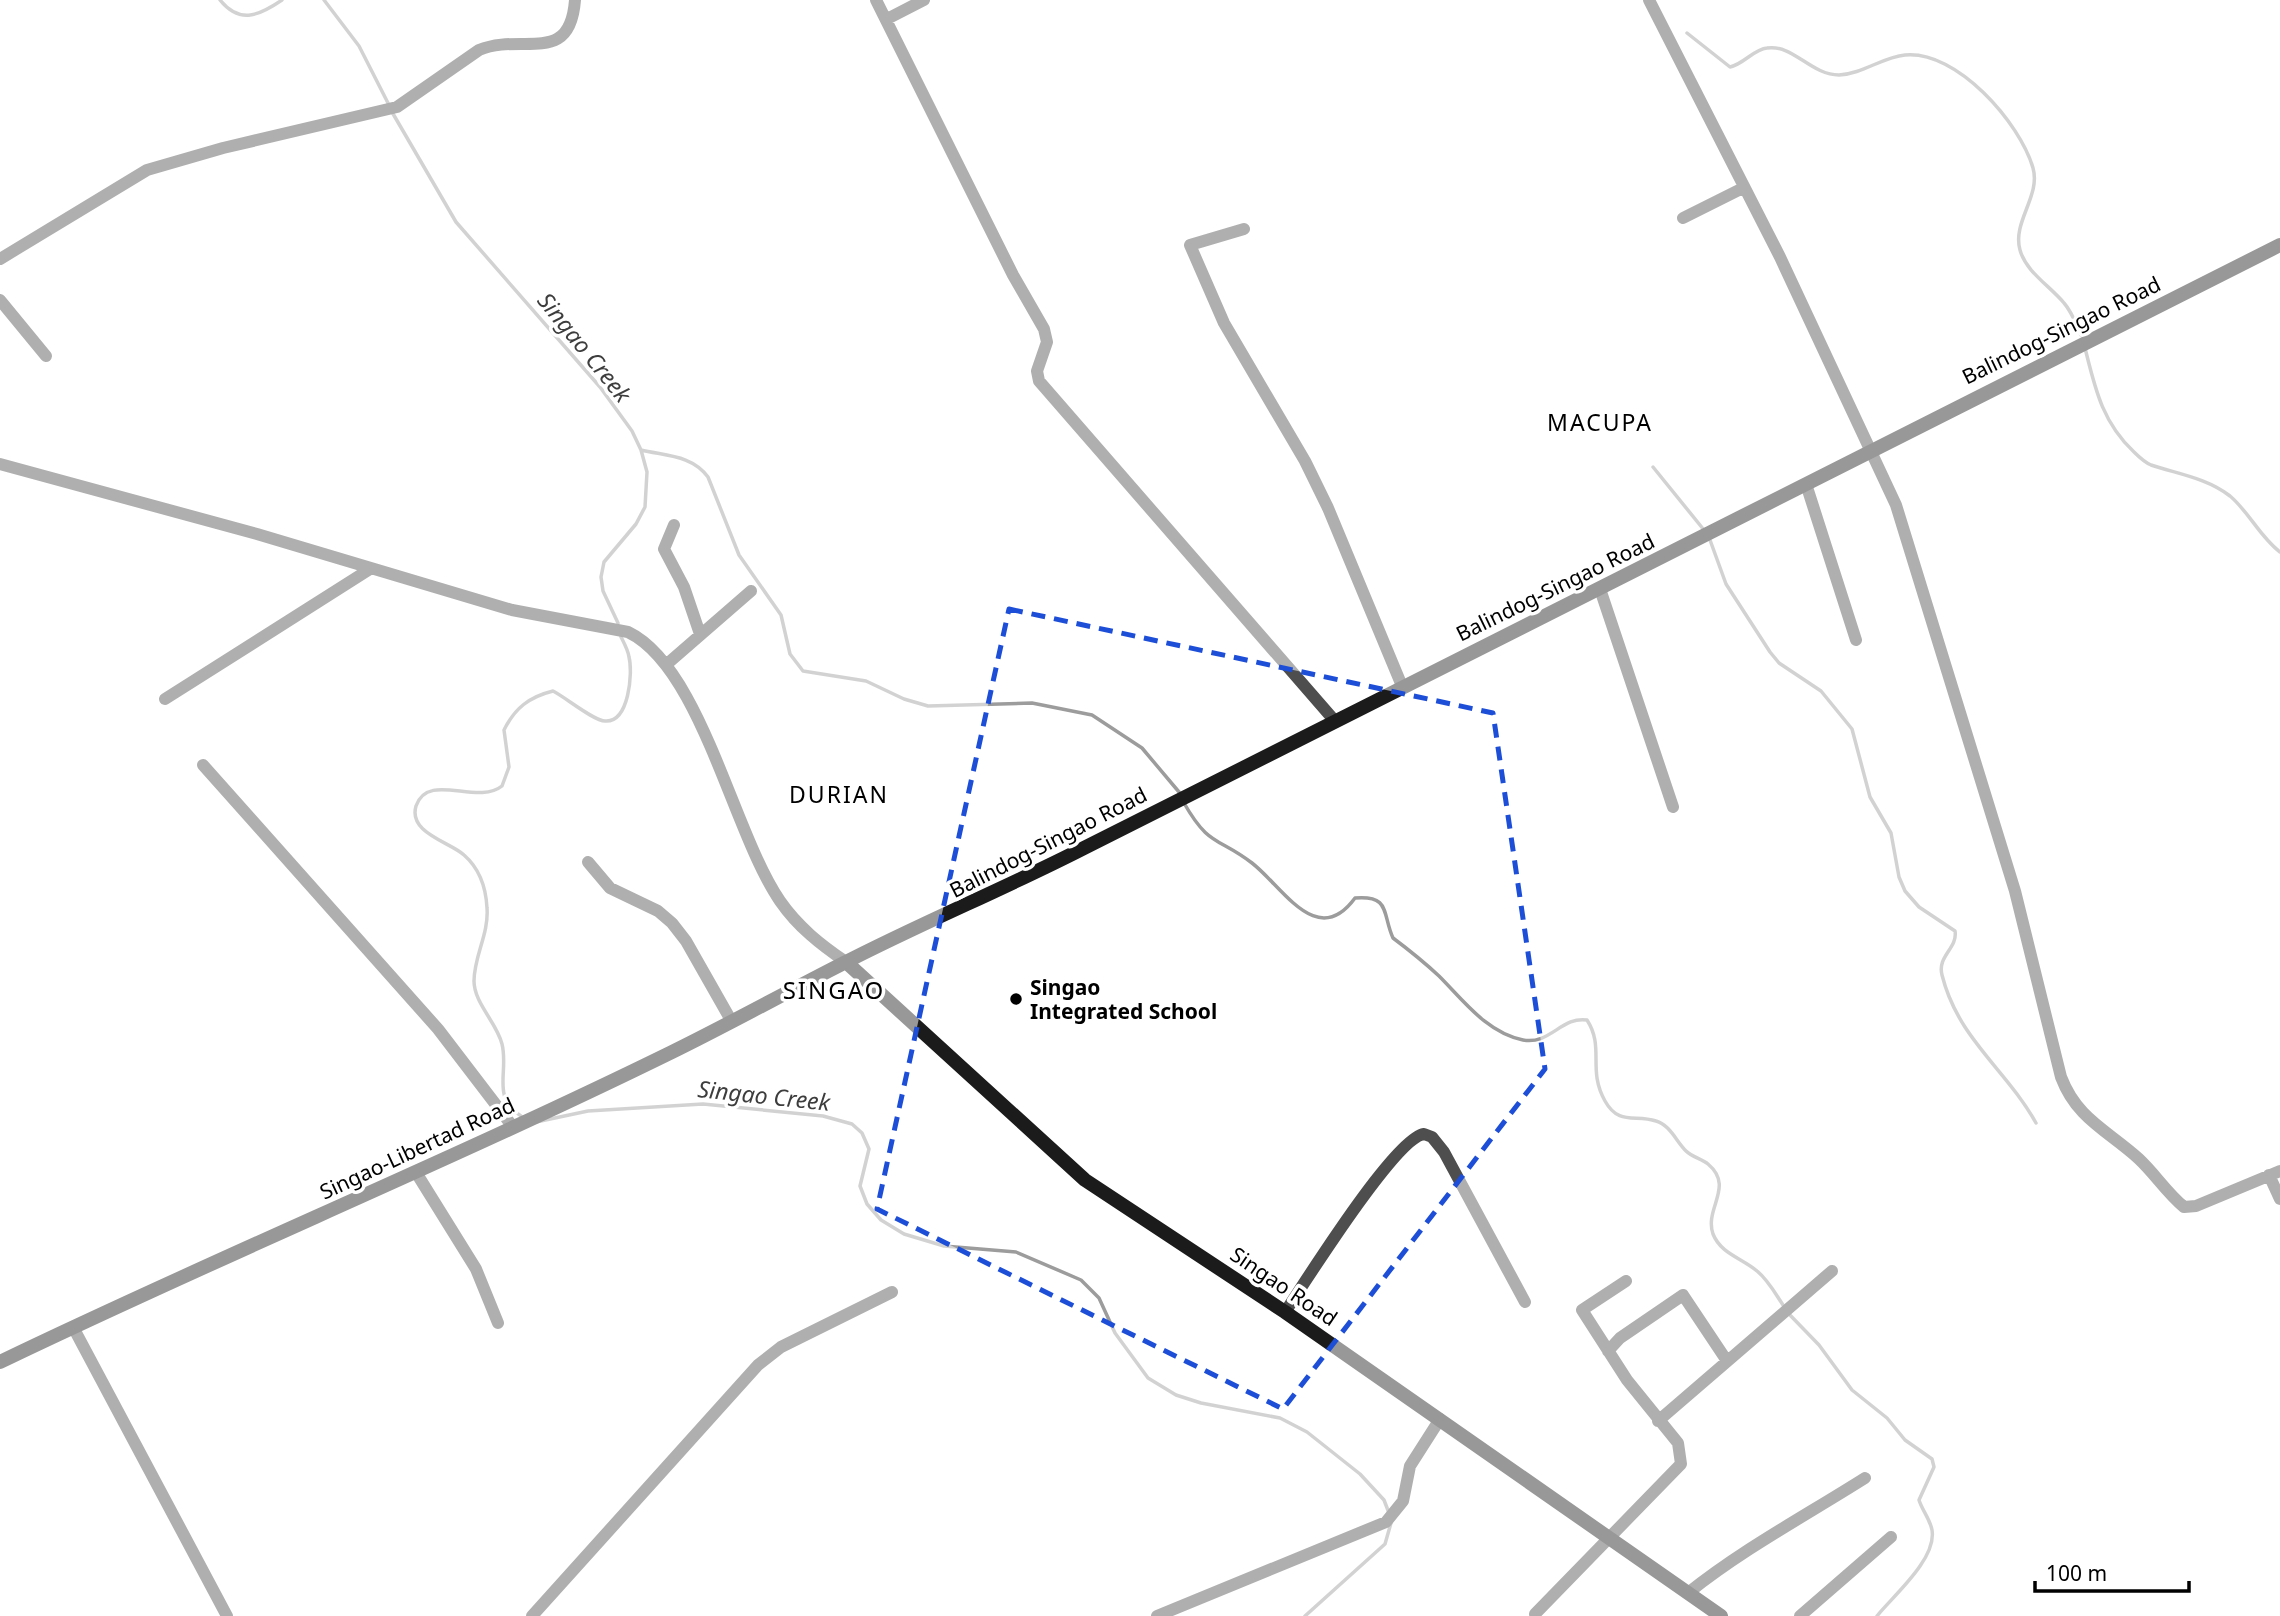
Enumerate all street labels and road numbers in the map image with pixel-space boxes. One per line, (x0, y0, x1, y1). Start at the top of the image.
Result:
street label: Balindog-Singao Road (1957, 270, 2165, 390)
street label: Balindog-Singao Road (1451, 527, 1659, 647)
street label: Balindog-Singao Road (945, 780, 1151, 904)
street label: Singao-Libertad Road (315, 1090, 519, 1206)
street label: Singao Road (1225, 1240, 1343, 1332)

